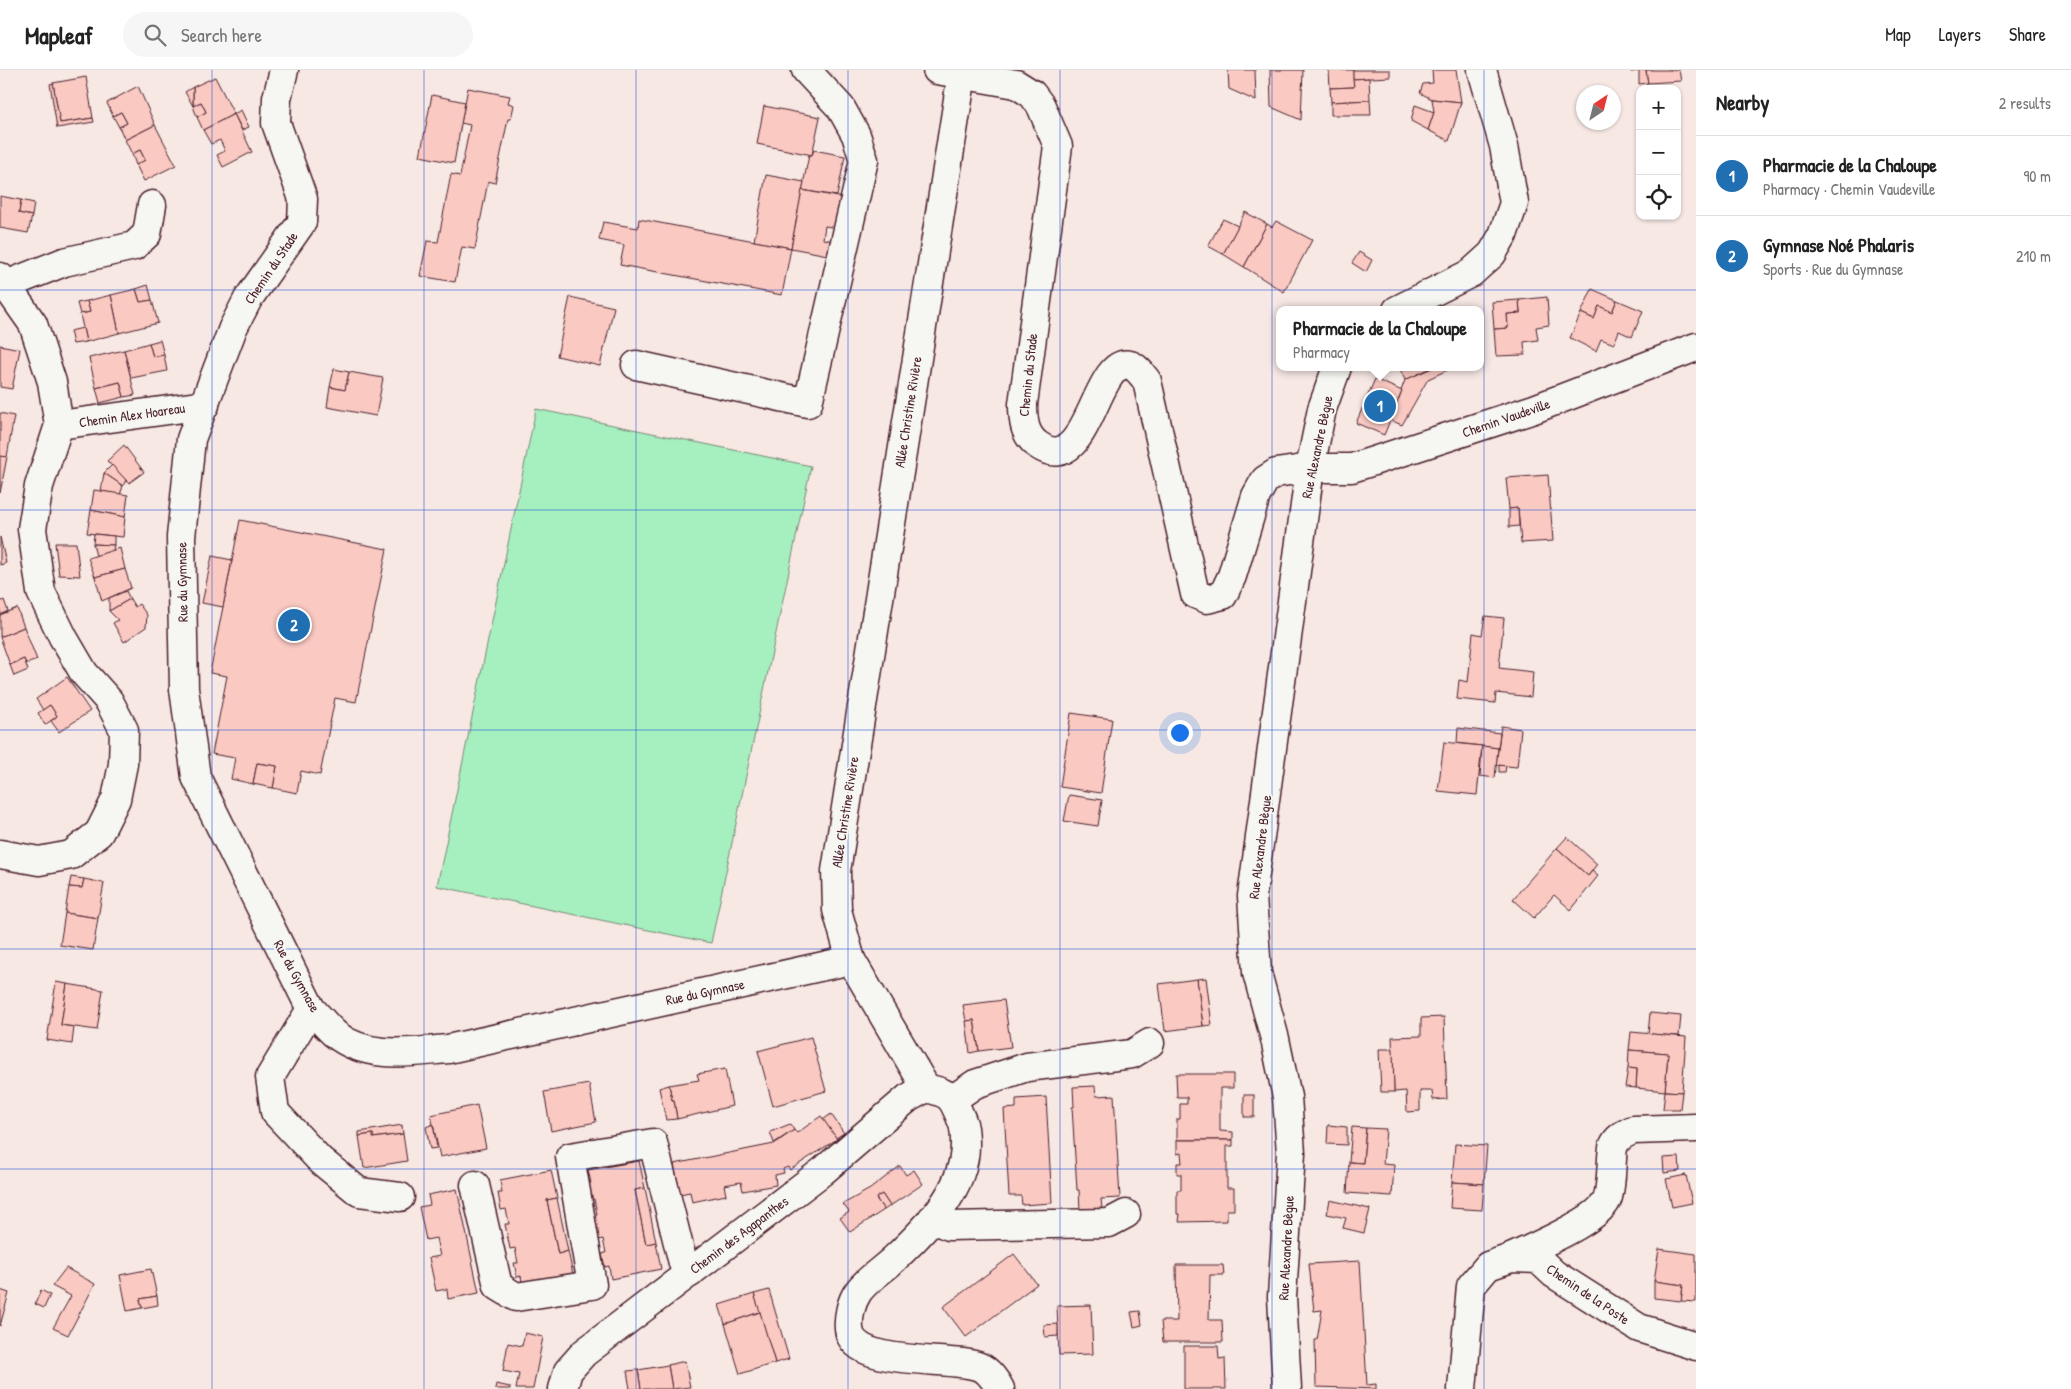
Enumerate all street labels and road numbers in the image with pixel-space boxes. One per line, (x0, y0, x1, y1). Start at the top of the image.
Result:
street label: Chemin du Stade (239, 227, 302, 308)
street label: Chemin du Stade (1014, 332, 1041, 417)
street label: Allée Christine Rivière (889, 354, 926, 469)
street label: Rue Alexandre Bègue (1296, 393, 1338, 500)
street label: Chemin Vaudeville (1459, 393, 1553, 441)
street label: Chemin Alex Hoareau (78, 398, 186, 431)
street label: Rue du Gymnase (171, 541, 193, 622)
street label: Allée Christine Rivière (826, 754, 863, 869)
street label: Rue Alexandre Bègue (1244, 793, 1276, 900)
street label: Rue du Gymnase (269, 936, 325, 1016)
street label: Rue du Gymnase (664, 974, 747, 1010)
street label: Chemin des Agapanthes (685, 1191, 793, 1279)
street label: Rue Alexandre Bègue (1273, 1195, 1299, 1301)
street label: Chemin de la Poste (1543, 1259, 1634, 1329)

